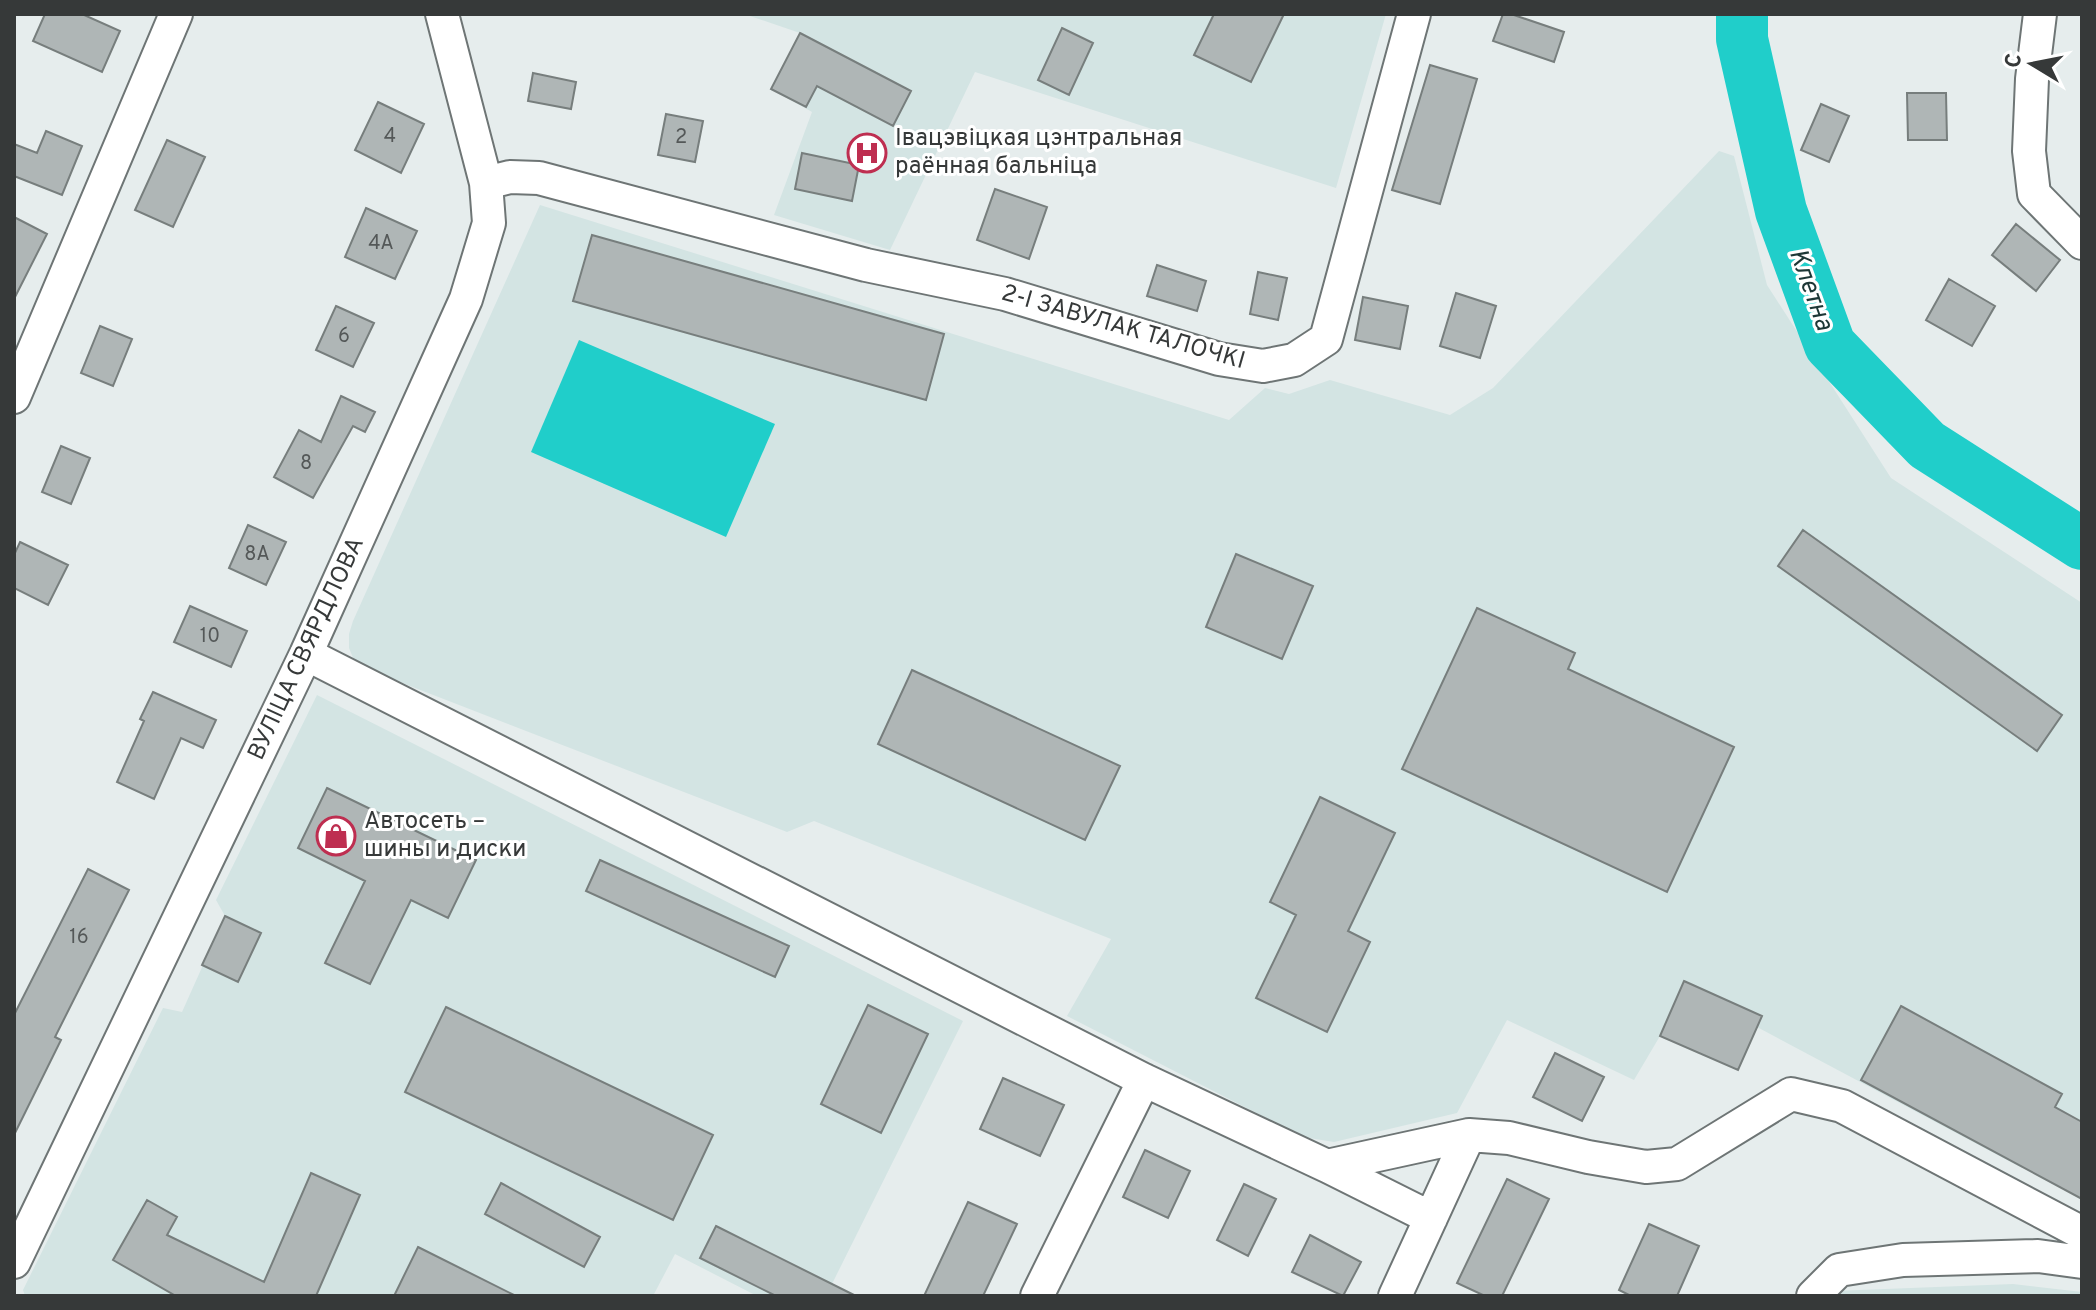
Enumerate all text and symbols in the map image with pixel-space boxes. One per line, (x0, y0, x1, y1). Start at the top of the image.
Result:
north arrow (1992, 24, 2072, 104)
text: С (2000, 52, 2029, 70)
house number: 4 (384, 124, 396, 150)
place label: Івацэвіцкая цэнтральная раённая бальніца (895, 124, 1182, 182)
house number: 2 (675, 125, 687, 151)
hospital icon: Івацэвіцкая цэнтральная раённая бальніца (846, 132, 888, 174)
house number: 4А (368, 231, 394, 257)
water label: Клетна (1780, 244, 1840, 336)
street label: 2-І ЗАВУЛАК ТАЛОЧКІ (998, 279, 1248, 377)
house number: 6 (338, 324, 350, 350)
house number: 8 (300, 451, 312, 477)
street label: ВУЛІЦА СВЯРДЛОВА (242, 533, 372, 765)
house number: 8А (244, 542, 270, 568)
house number: 10 (200, 624, 220, 650)
place label: Автосеть – шины и диски (364, 807, 526, 865)
shop icon: Автосеть – шины и диски (315, 815, 357, 857)
house number: 16 (69, 925, 89, 951)

